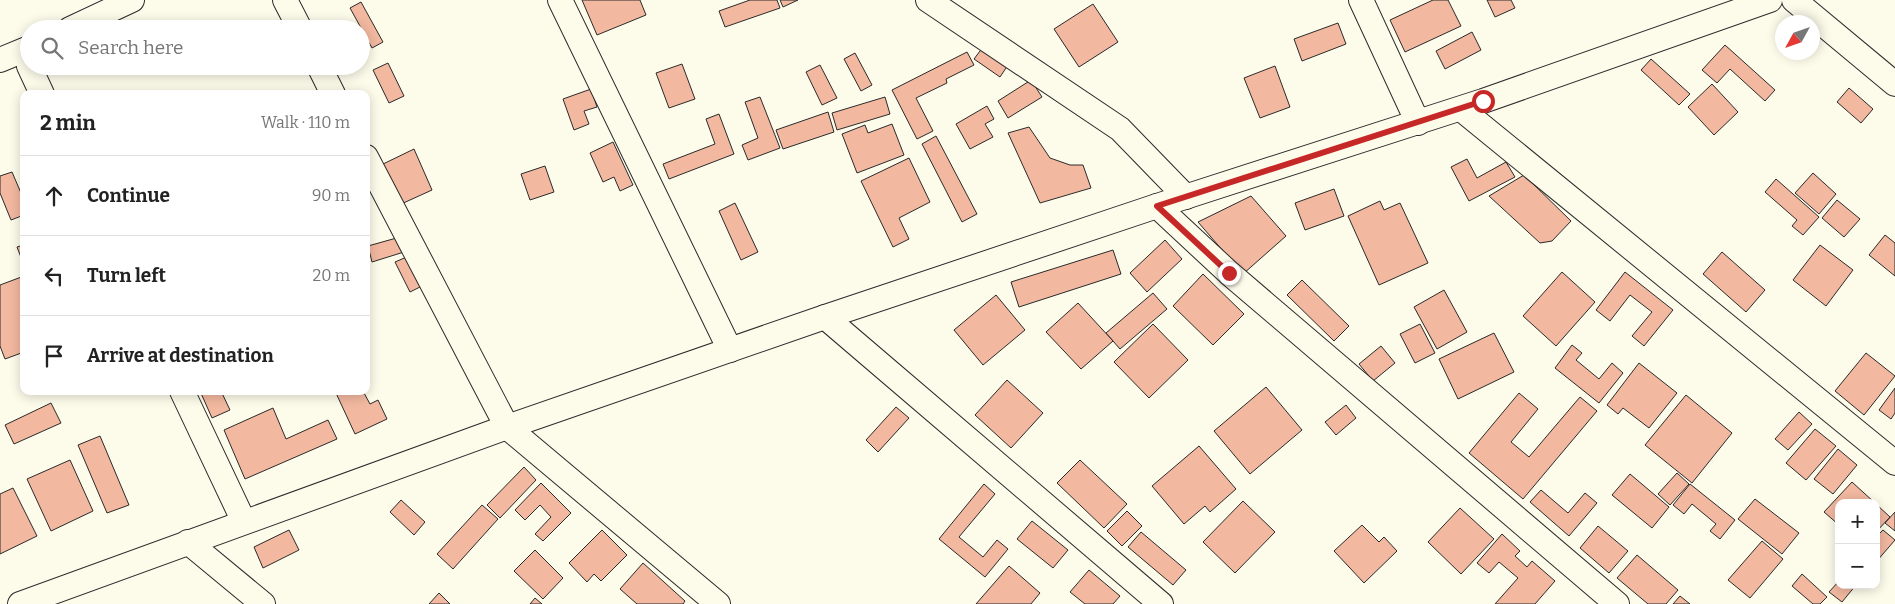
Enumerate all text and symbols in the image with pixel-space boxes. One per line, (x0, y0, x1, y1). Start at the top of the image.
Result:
north arrow (1775, 15, 1820, 60)
search box (20, 20, 370, 75)
icon: search (38, 34, 66, 62)
text: Search here (78, 36, 183, 59)
route start (1472, 90, 1495, 113)
text: 2 min (40, 110, 96, 136)
text: Walk · 110 m (261, 113, 350, 132)
icon: ahead (40, 182, 68, 210)
text: Continue (87, 184, 170, 207)
text: 90 m (312, 186, 350, 205)
icon: left (40, 262, 68, 290)
route end (1218, 262, 1241, 285)
text: Turn left (87, 264, 166, 287)
text: 20 m (313, 266, 350, 285)
icon: arrive (40, 342, 68, 370)
text: Arrive at destination (87, 344, 274, 367)
map controls (1835, 499, 1880, 589)
button: + (1835, 499, 1880, 544)
button: − (1835, 544, 1880, 589)

